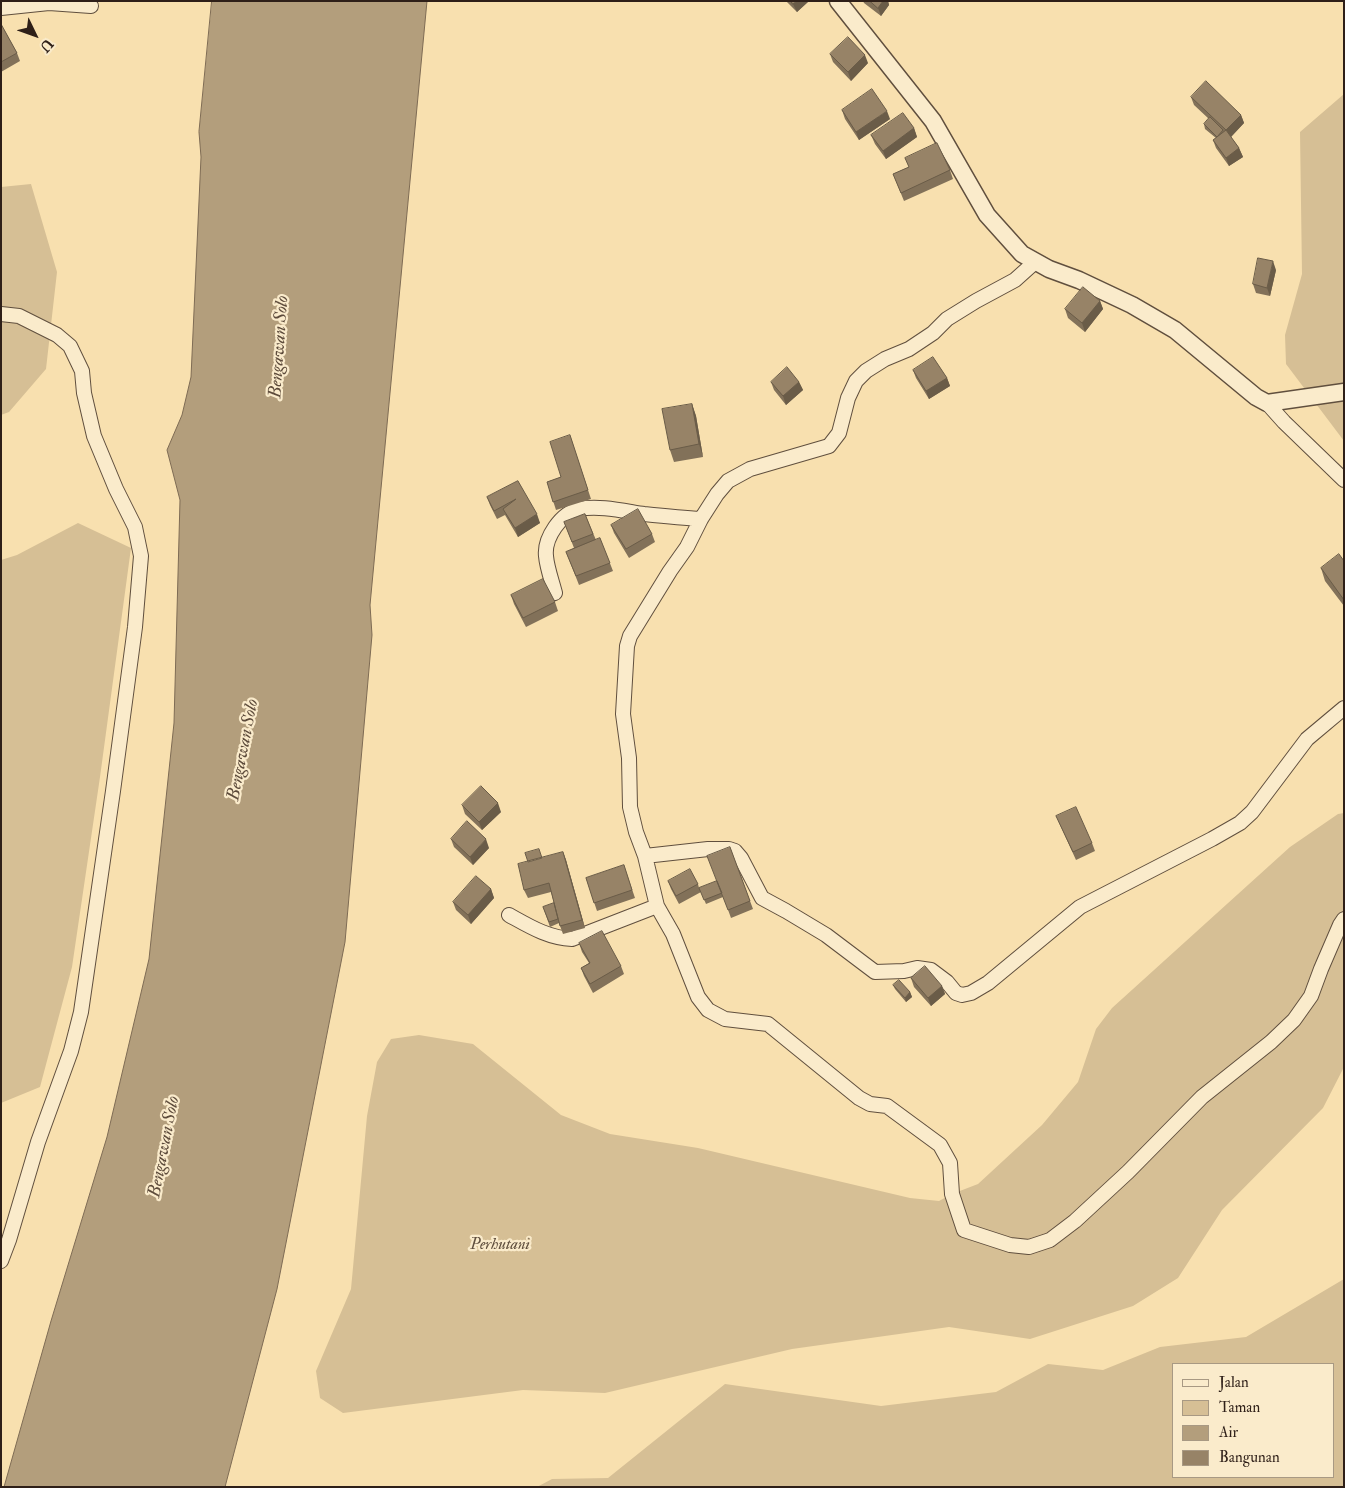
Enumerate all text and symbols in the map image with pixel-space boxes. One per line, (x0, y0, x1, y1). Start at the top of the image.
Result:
north arrow (10, 10, 60, 60)
text: U (36, 35, 57, 55)
water label: Bengawan Solo (266, 295, 294, 399)
water label: Bengawan Solo (224, 697, 264, 803)
water label: Bengawan Solo (145, 1094, 185, 1200)
park label: Perhutani (470, 1236, 530, 1256)
legend (1172, 1363, 1335, 1478)
text: Jalan (1219, 1373, 1249, 1392)
text: Taman (1219, 1398, 1260, 1417)
text: Air (1219, 1423, 1238, 1442)
text: Bangunan (1219, 1448, 1280, 1467)

